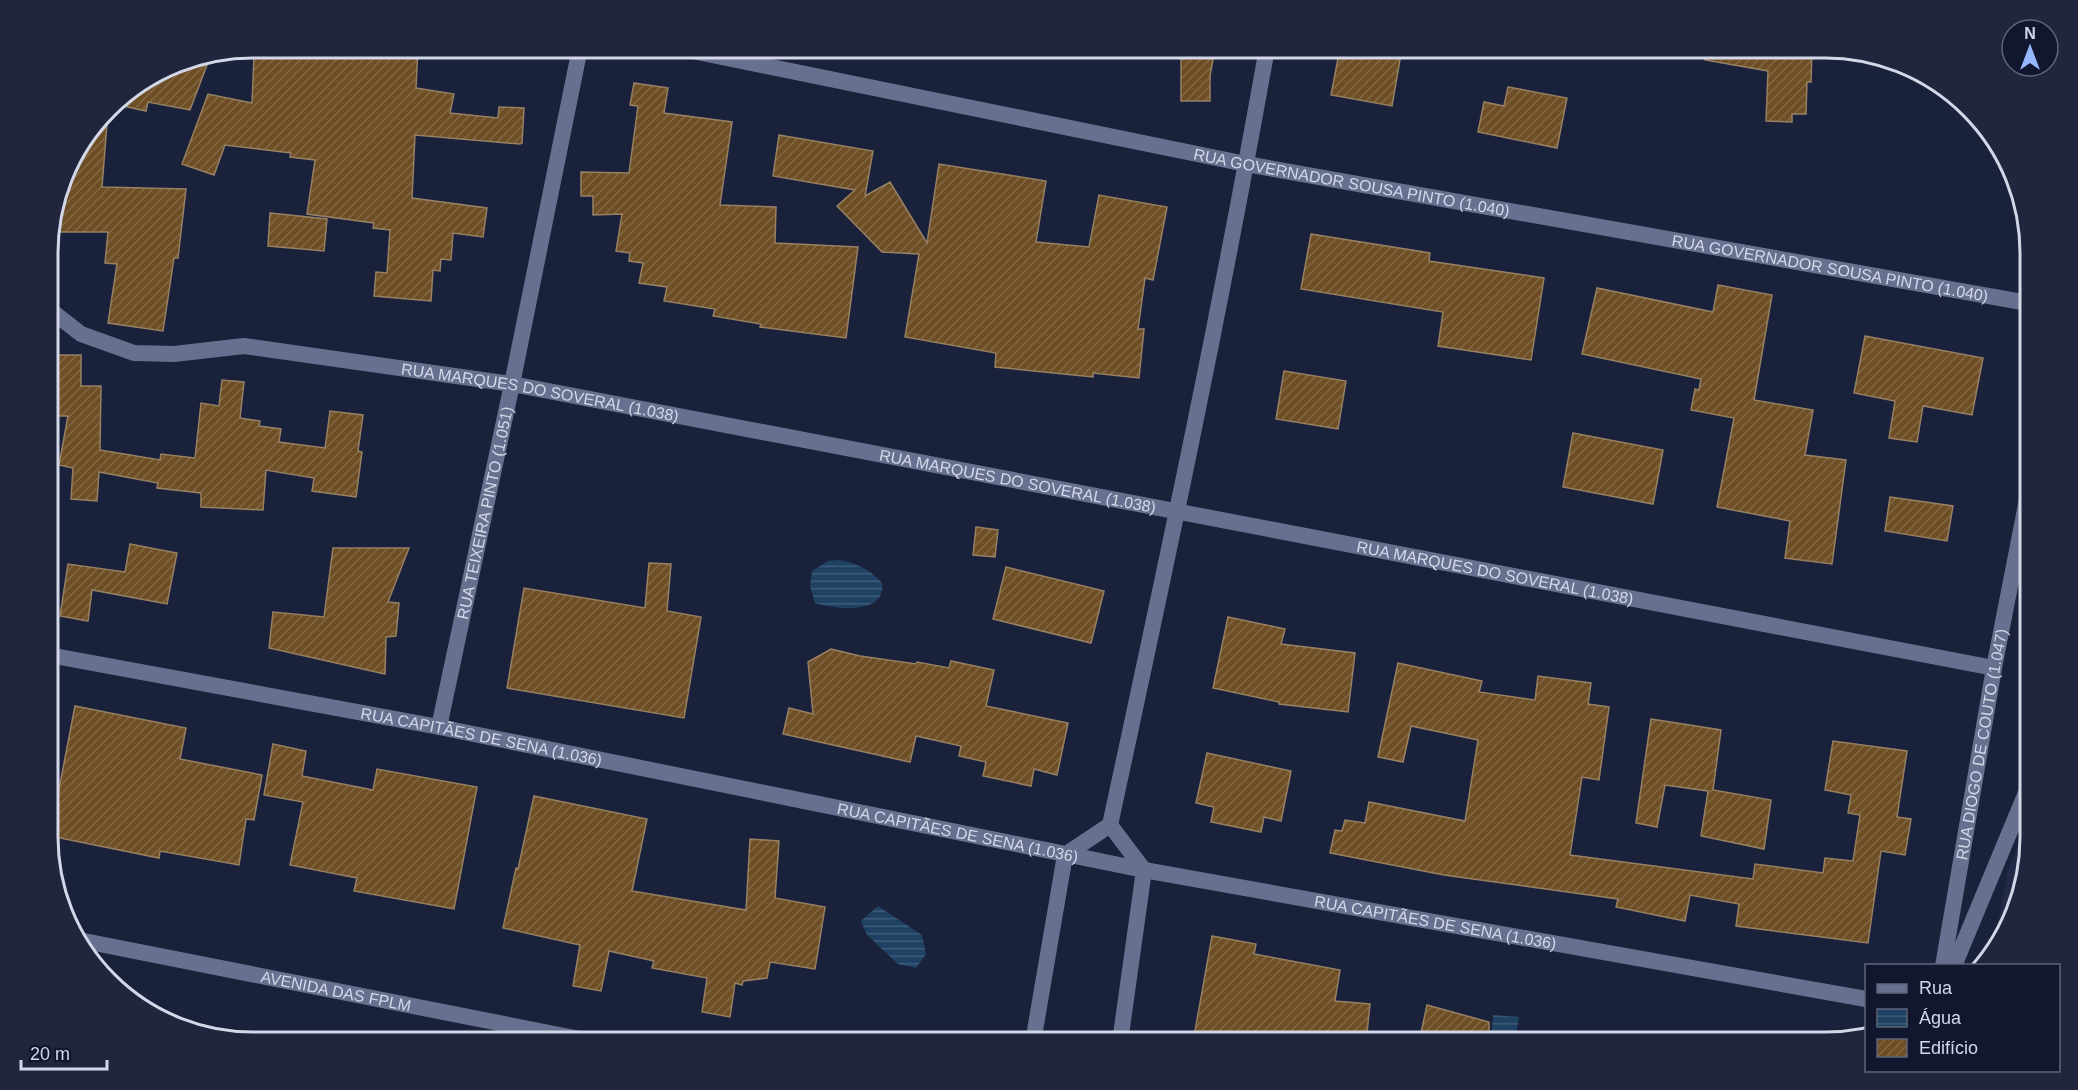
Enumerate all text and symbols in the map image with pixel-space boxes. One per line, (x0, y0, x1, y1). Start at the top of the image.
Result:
north arrow (2000, 18, 2060, 78)
text: N (2024, 25, 2036, 42)
street label: RUA GOVERNADOR SOUSA PINTO (1.040) (1192, 146, 1511, 220)
street label: RUA GOVERNADOR SOUSA PINTO (1.040) (1671, 232, 1989, 305)
street label: RUA MARQUES DO SOVERAL (1.038) (400, 360, 680, 425)
street label: RUA TEIXEIRA PINTO (1.051) (454, 405, 516, 621)
street label: RUA MARQUES DO SOVERAL (1.038) (878, 447, 1157, 516)
street label: RUA MARQUES DO SOVERAL (1.038) (1355, 538, 1635, 608)
street label: RUA DIOGO DE COUTO (1.047) (1953, 627, 2011, 861)
street label: RUA CAPITÃES DE SENA (1.036) (359, 705, 603, 769)
street label: RUA CAPITÃES DE SENA (1.036) (836, 800, 1080, 865)
street label: RUA CAPITÃES DE SENA (1.036) (1313, 893, 1558, 953)
legend (1865, 964, 2060, 1072)
street label: AVENIDA DAS FPLM (259, 968, 412, 1014)
text: Rua (1919, 978, 1953, 998)
text: Água (1919, 1008, 1962, 1028)
scale bar (21, 1033, 106, 1071)
text: Edifício (1919, 1038, 1978, 1058)
text: 20 m (30, 1044, 70, 1064)

